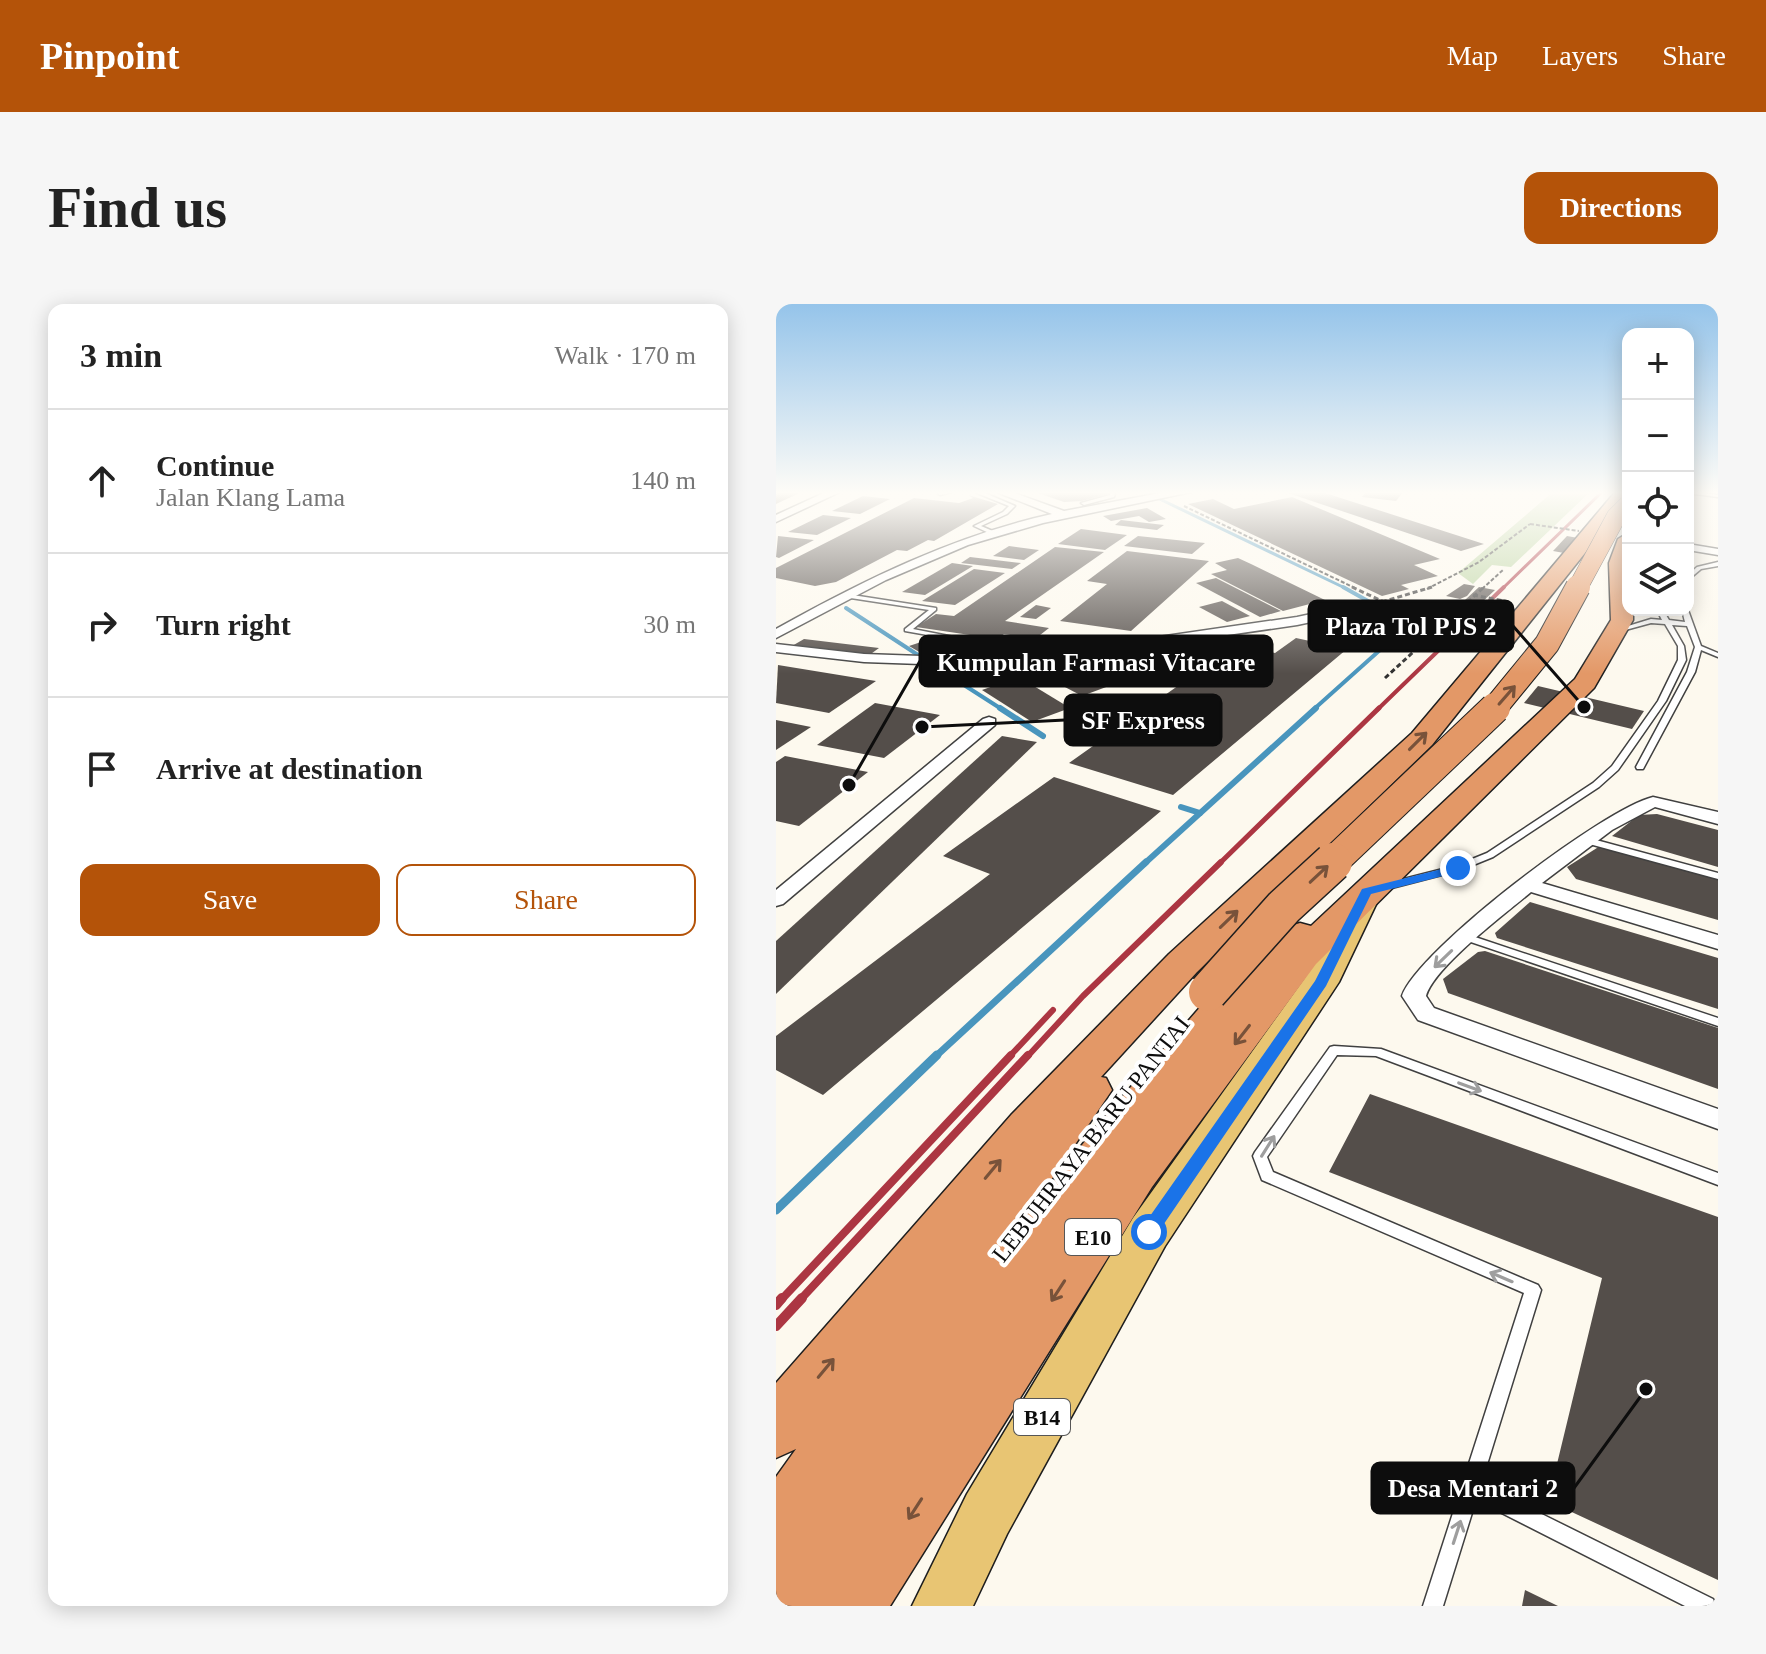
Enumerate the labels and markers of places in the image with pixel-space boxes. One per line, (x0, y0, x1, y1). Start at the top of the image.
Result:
callout: Plaza Tol PJS 2 (1309, 601, 1513, 651)
callout: Kumpulan Farmasi Vitacare (920, 636, 1272, 686)
callout: SF Express (1065, 695, 1221, 745)
callout: Desa Mentari 2 (1372, 1463, 1574, 1513)

